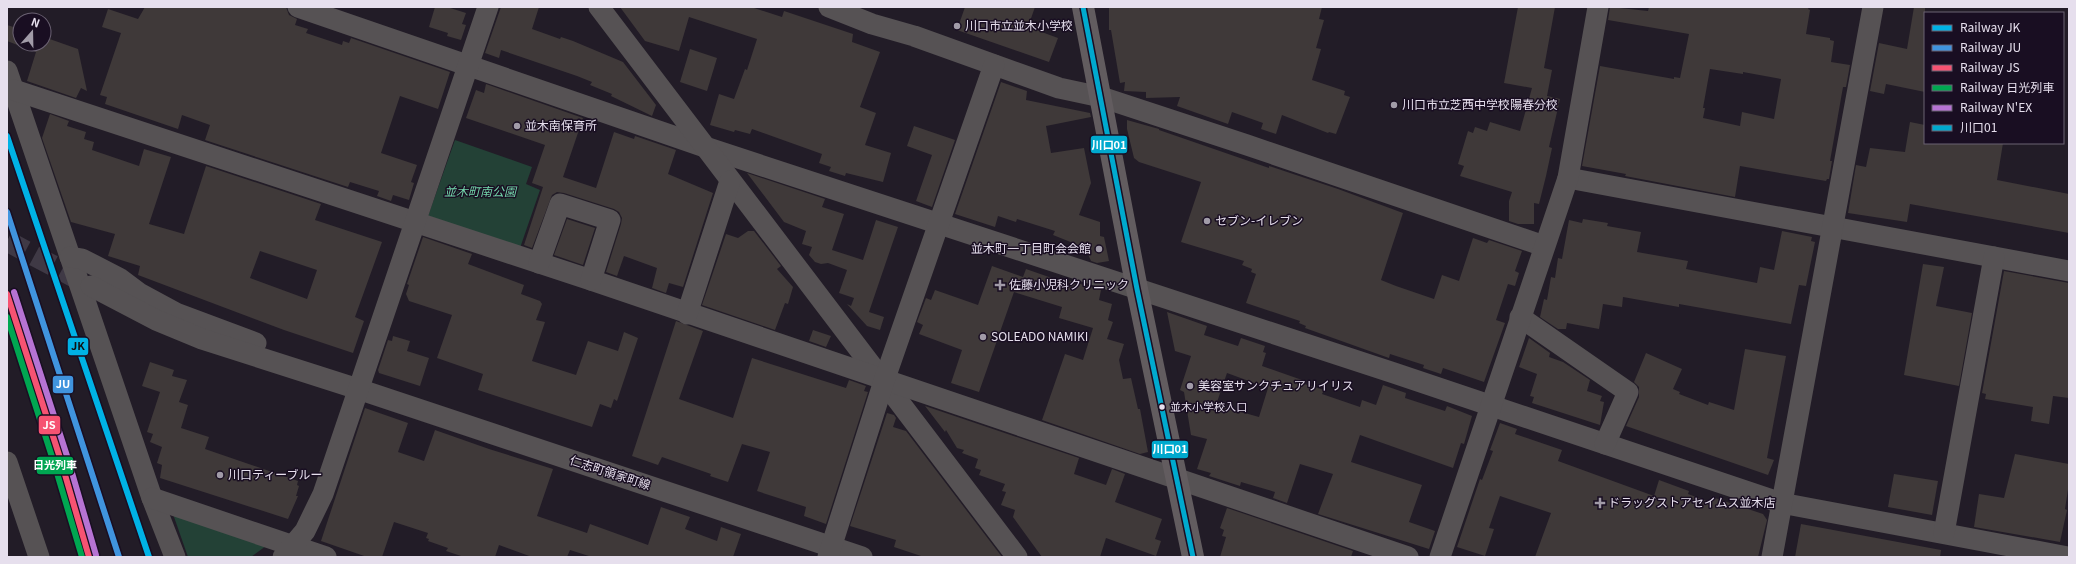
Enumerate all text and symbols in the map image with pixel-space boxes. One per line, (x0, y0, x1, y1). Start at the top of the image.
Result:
north arrow (12, 12, 52, 52)
legend (1924, 12, 2064, 144)
text: N (29, 13, 42, 31)
place label: 川口市立並木小学校 (965, 16, 1073, 33)
text: Railway JK (1960, 18, 2021, 35)
marker: 川口市立並木小学校 (952, 21, 962, 31)
text: Railway JU (1960, 38, 2021, 55)
text: Railway JS (1960, 58, 2020, 75)
text: Railway 日光列車 (1960, 78, 2054, 95)
place label: 川口市立芝西中学校陽春分校 (1402, 95, 1558, 112)
text: Railway N'EX (1960, 98, 2032, 115)
marker: 川口市立芝西中学校陽春分校 (1389, 100, 1399, 110)
place label: 並木南保育所 (525, 116, 597, 133)
text: 川口01 (1960, 118, 1997, 135)
marker: 並木南保育所 (512, 121, 522, 131)
line badge: 川口01 (1090, 135, 1128, 154)
text: 川口01 (1092, 136, 1126, 152)
park label: 並木町南公園 (444, 182, 518, 199)
place label: セブン-イレブン (1215, 211, 1303, 228)
marker: セブン-イレブン (1202, 216, 1212, 226)
place label: 並木町一丁目町会会館 (971, 239, 1091, 256)
marker: 並木町一丁目町会会館 (1094, 244, 1104, 254)
place label: 佐藤小児科クリニック (1009, 275, 1129, 292)
marker: 佐藤小児科クリニック (994, 279, 1006, 291)
place label: SOLEADO NAMIKI (991, 327, 1088, 344)
marker: SOLEADO NAMIKI (978, 332, 988, 342)
line badge: JK (67, 337, 89, 356)
text: JK (71, 337, 85, 353)
line badge: JU (52, 375, 74, 394)
text: JU (56, 375, 70, 391)
place label: 美容室サンクチュアリイリス (1198, 376, 1354, 393)
marker: 美容室サンクチュアリイリス (1185, 381, 1195, 391)
place label: 並木小学校入口 (1170, 398, 1247, 414)
marker: 並木小学校入口 (1157, 402, 1167, 412)
line badge: JS (38, 415, 61, 435)
text: JS (42, 416, 56, 432)
line badge: 川口01 (1151, 440, 1189, 459)
text: 川口01 (1153, 440, 1187, 456)
street label: 仁志町領家町線 (568, 451, 653, 493)
text: 日光列車 (33, 456, 77, 472)
line badge: 日光列車 (36, 456, 74, 475)
place label: 川口ティーブルー (228, 465, 323, 482)
marker: 川口ティーブルー (215, 470, 225, 480)
place label: ドラッグストアセイムス並木店 (1608, 493, 1776, 510)
marker: ドラッグストアセイムス並木店 (1595, 498, 1605, 508)

